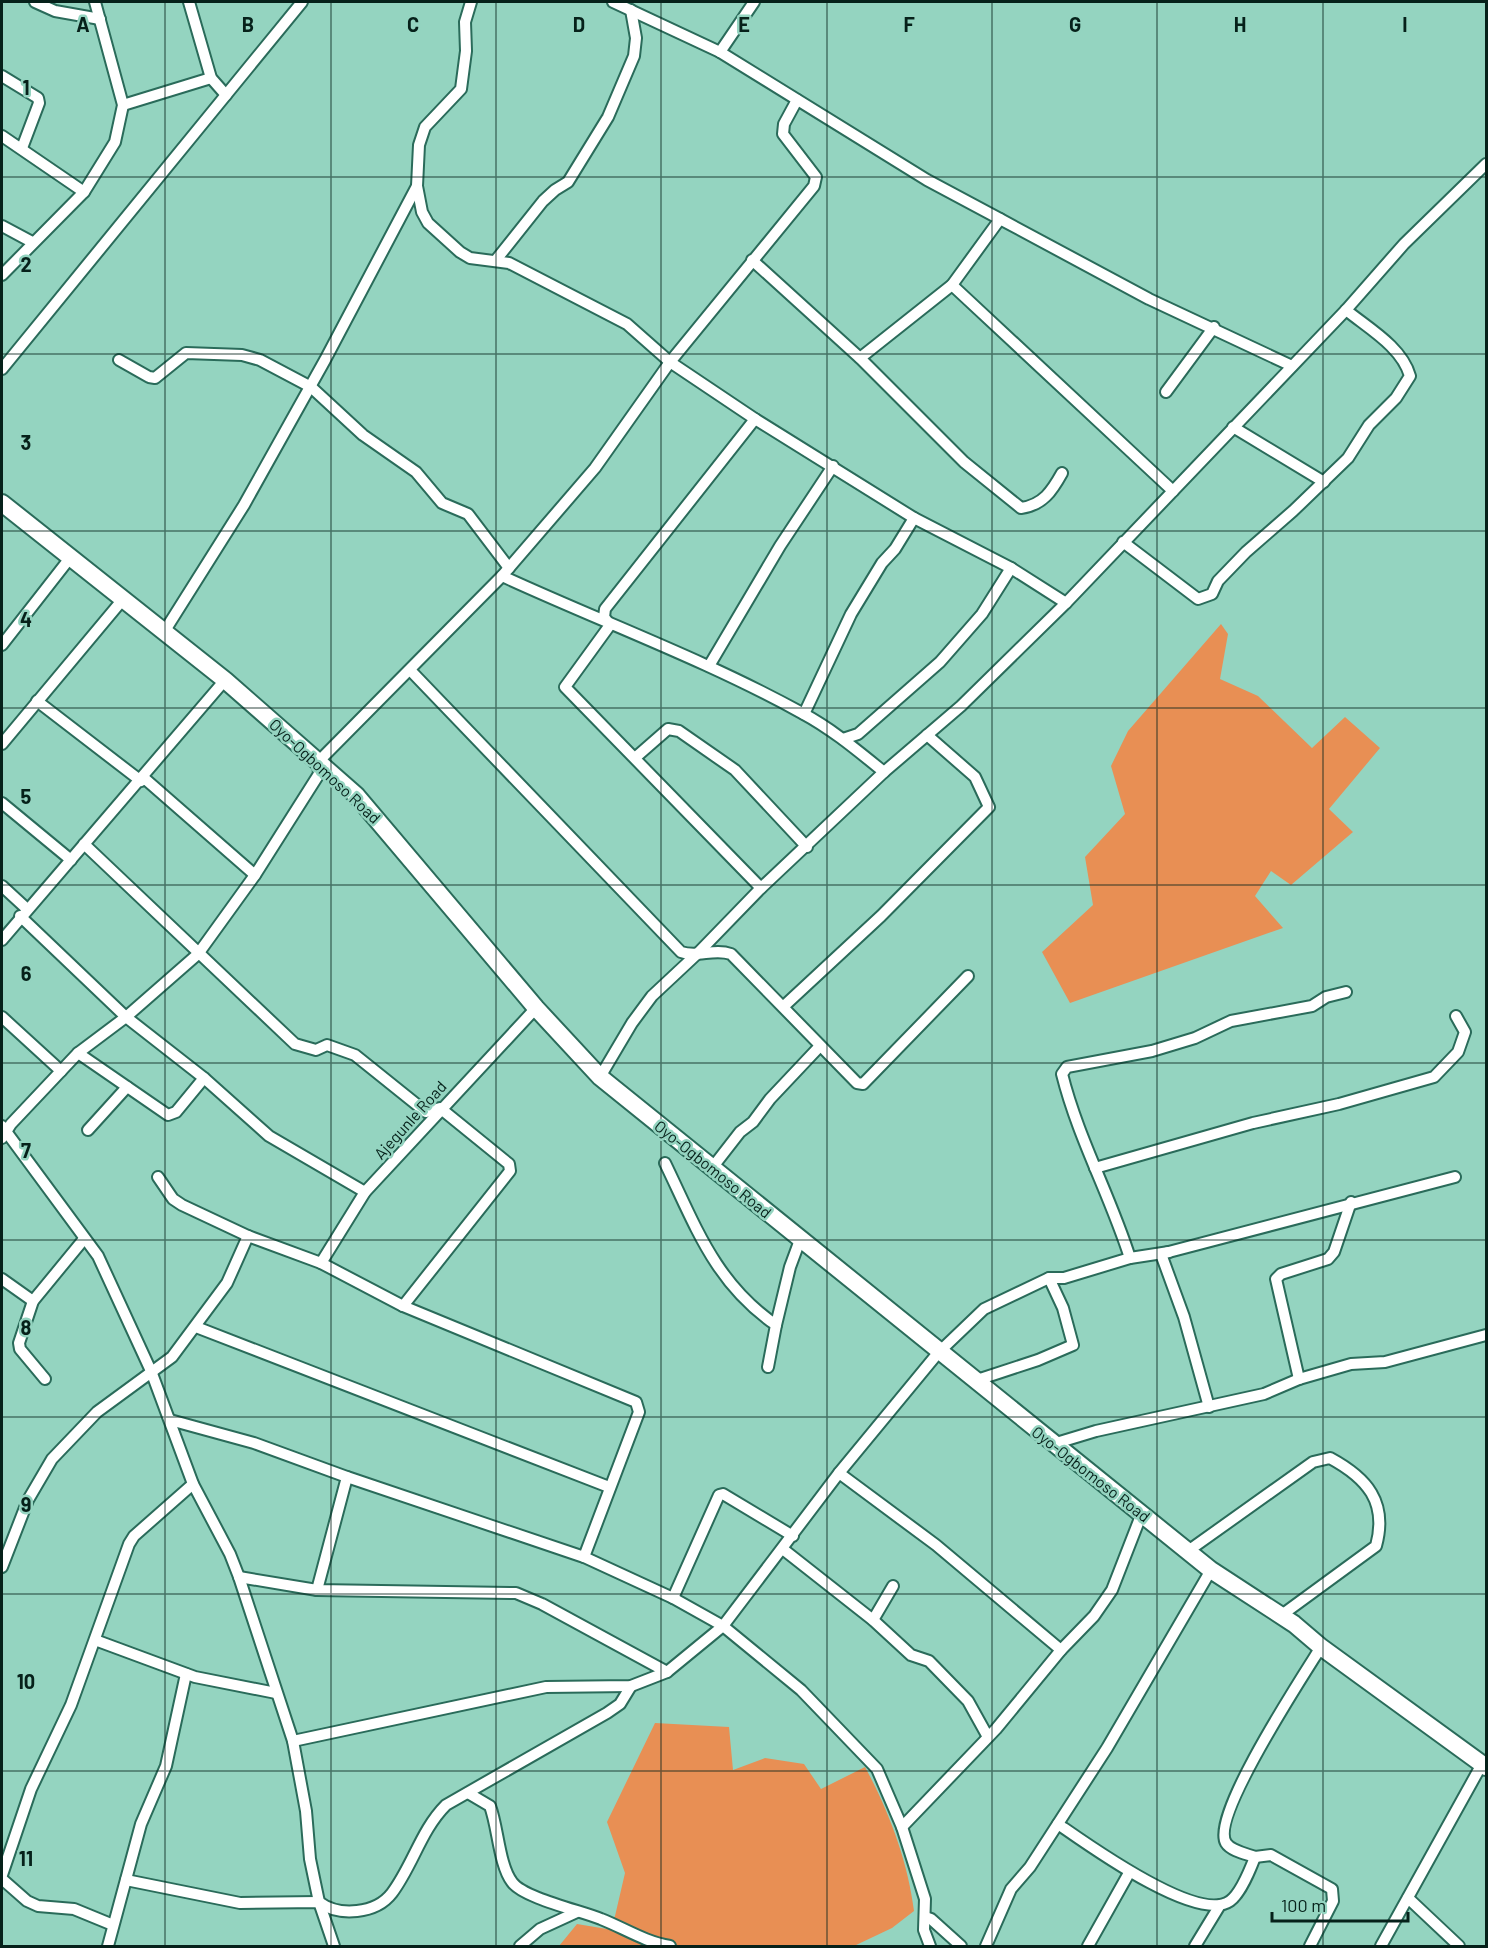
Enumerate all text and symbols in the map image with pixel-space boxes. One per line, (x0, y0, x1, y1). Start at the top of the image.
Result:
text: A (76, 12, 90, 36)
text: B (242, 12, 254, 36)
text: C (407, 12, 419, 36)
text: D (573, 12, 585, 36)
text: E (738, 12, 750, 36)
text: F (903, 12, 915, 36)
text: G (1069, 12, 1081, 36)
text: H (1234, 12, 1246, 36)
text: I (1402, 12, 1408, 36)
text: 1 (22, 75, 30, 99)
text: 2 (20, 252, 32, 276)
text: 3 (21, 430, 31, 454)
text: 4 (20, 607, 32, 631)
street label: Oyo-Ogbomoso Road (266, 714, 385, 827)
text: 5 (21, 784, 32, 808)
text: 6 (21, 961, 32, 985)
street label: Ajegunle Road (370, 1077, 450, 1163)
street label: Oyo-Ogbomoso Road (651, 1116, 775, 1221)
text: 7 (21, 1138, 31, 1162)
text: 8 (21, 1315, 32, 1339)
street label: Oyo-Ogbomoso Road (1028, 1422, 1154, 1526)
text: 9 (21, 1492, 31, 1516)
text: 10 (17, 1669, 35, 1693)
text: 11 (19, 1846, 33, 1870)
scale bar (1272, 1885, 1408, 1923)
text: 100 m (1281, 1894, 1326, 1916)

